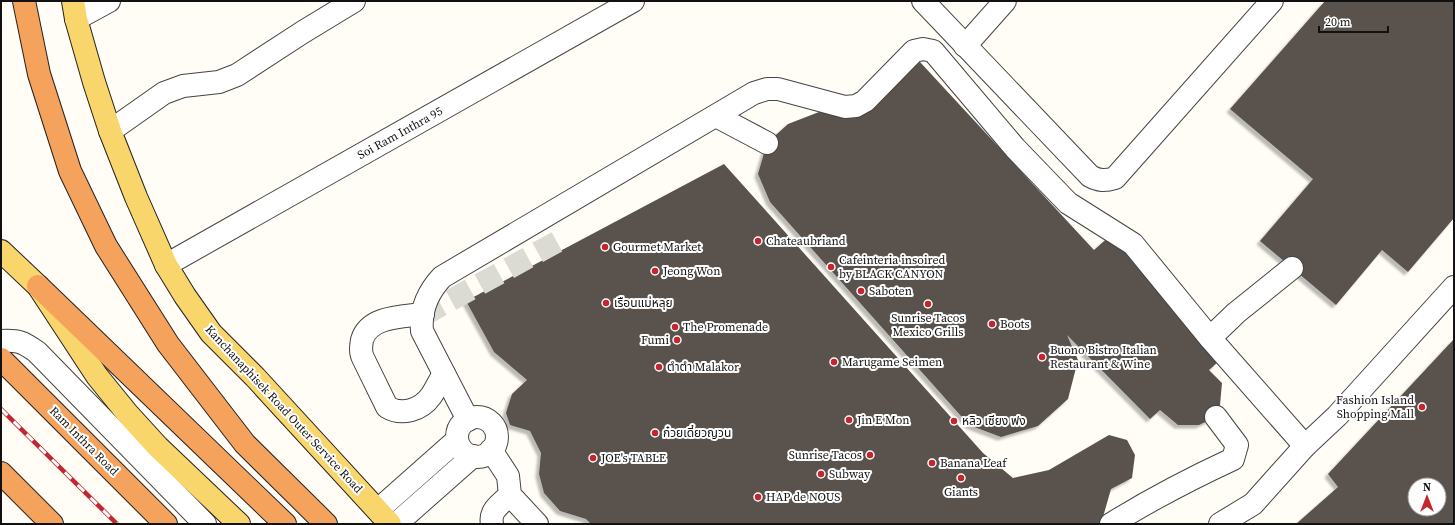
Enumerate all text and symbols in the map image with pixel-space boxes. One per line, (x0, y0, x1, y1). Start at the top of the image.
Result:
scale bar (1319, 8, 1388, 34)
text: 20 m (1325, 14, 1351, 30)
street label: Soi Ram Inthra 95 (354, 103, 446, 163)
place label: Chateaubriand (766, 233, 846, 249)
marker: Chateaubriand (753, 236, 763, 246)
place label: Gourmet Market (613, 239, 701, 255)
marker: Gourmet Market (600, 242, 610, 252)
place label: Cafeinteria insoired by BLACK CANYON (839, 252, 946, 282)
marker: Cafeinteria insoired by BLACK CANYON (826, 262, 836, 272)
place label: Jeong Won (662, 263, 720, 279)
marker: Jeong Won (650, 266, 660, 276)
place label: Saboten (869, 283, 912, 299)
marker: Saboten (856, 286, 866, 296)
place label: เรือนแม่หลุย (614, 295, 673, 311)
marker: เรือนแม่หลุย (601, 298, 611, 308)
marker: Sunrise Tacos Mexico Grills (923, 299, 933, 309)
place label: Sunrise Tacos Mexico Grills (891, 310, 965, 340)
place label: Boots (1000, 316, 1030, 332)
place label: The Promenade (683, 319, 768, 335)
marker: Boots (987, 319, 997, 329)
street label: Kanchanaphisek Road Outer Service Road (202, 322, 366, 497)
marker: The Promenade (670, 322, 680, 332)
place label: Fumi (641, 332, 669, 348)
marker: Fumi (672, 335, 682, 345)
place label: Buono Bistro Italian Restaurant & Wine (1050, 342, 1157, 372)
marker: Buono Bistro Italian Restaurant & Wine (1037, 352, 1047, 362)
place label: Marugame Seimen (842, 354, 942, 370)
marker: Marugame Seimen (829, 357, 839, 367)
place label: ตำตำ Malakor (667, 359, 739, 375)
marker: ตำตำ Malakor (654, 362, 664, 372)
place label: Fashion Island Shopping Mall (1336, 392, 1414, 422)
marker: Fashion Island Shopping Mall (1417, 402, 1427, 412)
street label: Ram Inthra Road (46, 403, 122, 479)
place label: Jin E Mon (856, 412, 910, 428)
place label: หลิว เซียง ฟง (962, 413, 1026, 429)
marker: Jin E Mon (844, 415, 854, 425)
marker: หลิว เซียง ฟง (949, 416, 959, 426)
place label: ก๋วยเดี๋ยวญวน (663, 424, 731, 441)
marker: ก๋วยเดี๋ยวญวน (650, 428, 660, 438)
place label: Sunrise Tacos (789, 447, 862, 463)
place label: JOE's TABLE (600, 450, 666, 466)
marker: Sunrise Tacos (865, 450, 875, 460)
marker: JOE's TABLE (588, 453, 598, 463)
place label: Banana Leaf (940, 455, 1008, 471)
marker: Banana Leaf (927, 458, 937, 468)
place label: Subway (829, 466, 871, 482)
marker: Subway (816, 469, 826, 479)
marker: Giants (956, 473, 966, 483)
north arrow (1407, 477, 1447, 517)
text: N (1423, 480, 1431, 495)
place label: Giants (944, 484, 978, 500)
place label: HAP de NOUS (766, 489, 840, 505)
marker: HAP de NOUS (753, 492, 763, 502)

